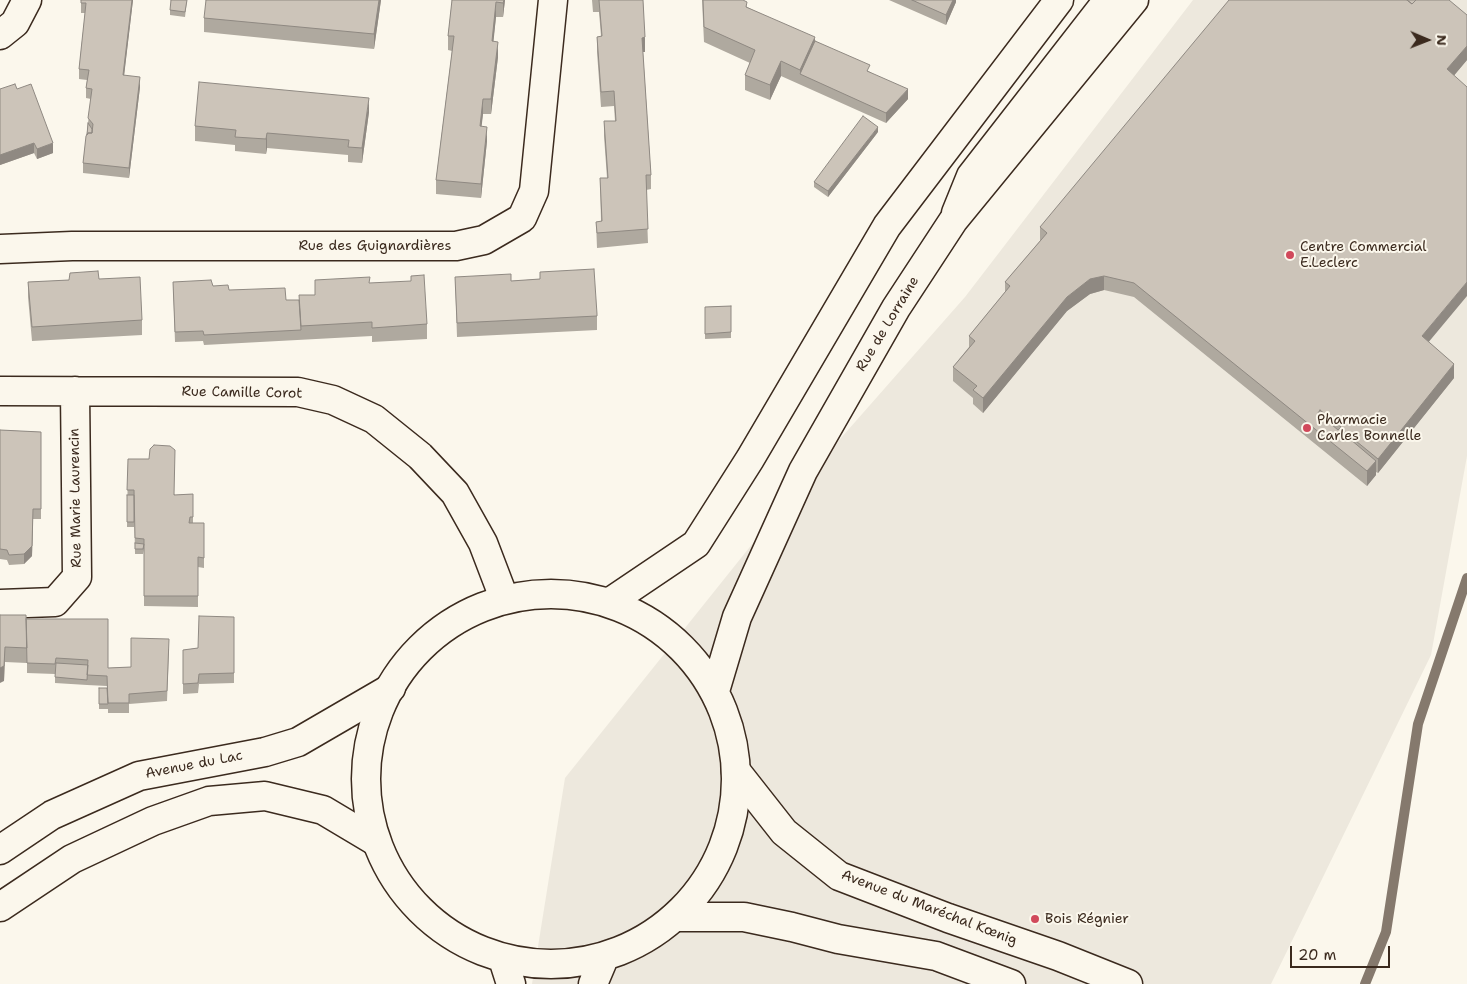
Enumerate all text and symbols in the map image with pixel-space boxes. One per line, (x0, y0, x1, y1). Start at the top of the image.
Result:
north arrow (1402, 15, 1452, 65)
text: N (1433, 35, 1451, 46)
street label: Rue des Guignardières (299, 238, 451, 254)
place label: Centre Commercial E.Leclerc (1300, 239, 1427, 272)
marker: Centre Commercial E.Leclerc (1284, 249, 1296, 261)
street label: Rue de Lorraine (853, 273, 923, 375)
street label: Rue Camille Corot (181, 384, 303, 402)
place label: Pharmacie Carles Bonnelle (1317, 412, 1421, 444)
marker: Pharmacie Carles Bonnelle (1301, 422, 1313, 434)
street label: Rue Marie Laurencin (66, 428, 86, 568)
street label: Avenue du Lac (144, 747, 244, 783)
street label: Avenue du Maréchal Kœnig (839, 867, 1019, 949)
place label: Bois Régnier (1045, 911, 1129, 927)
marker: Bois Régnier (1029, 913, 1041, 925)
scale bar (1292, 936, 1392, 968)
text: 20 m (1298, 945, 1337, 965)

